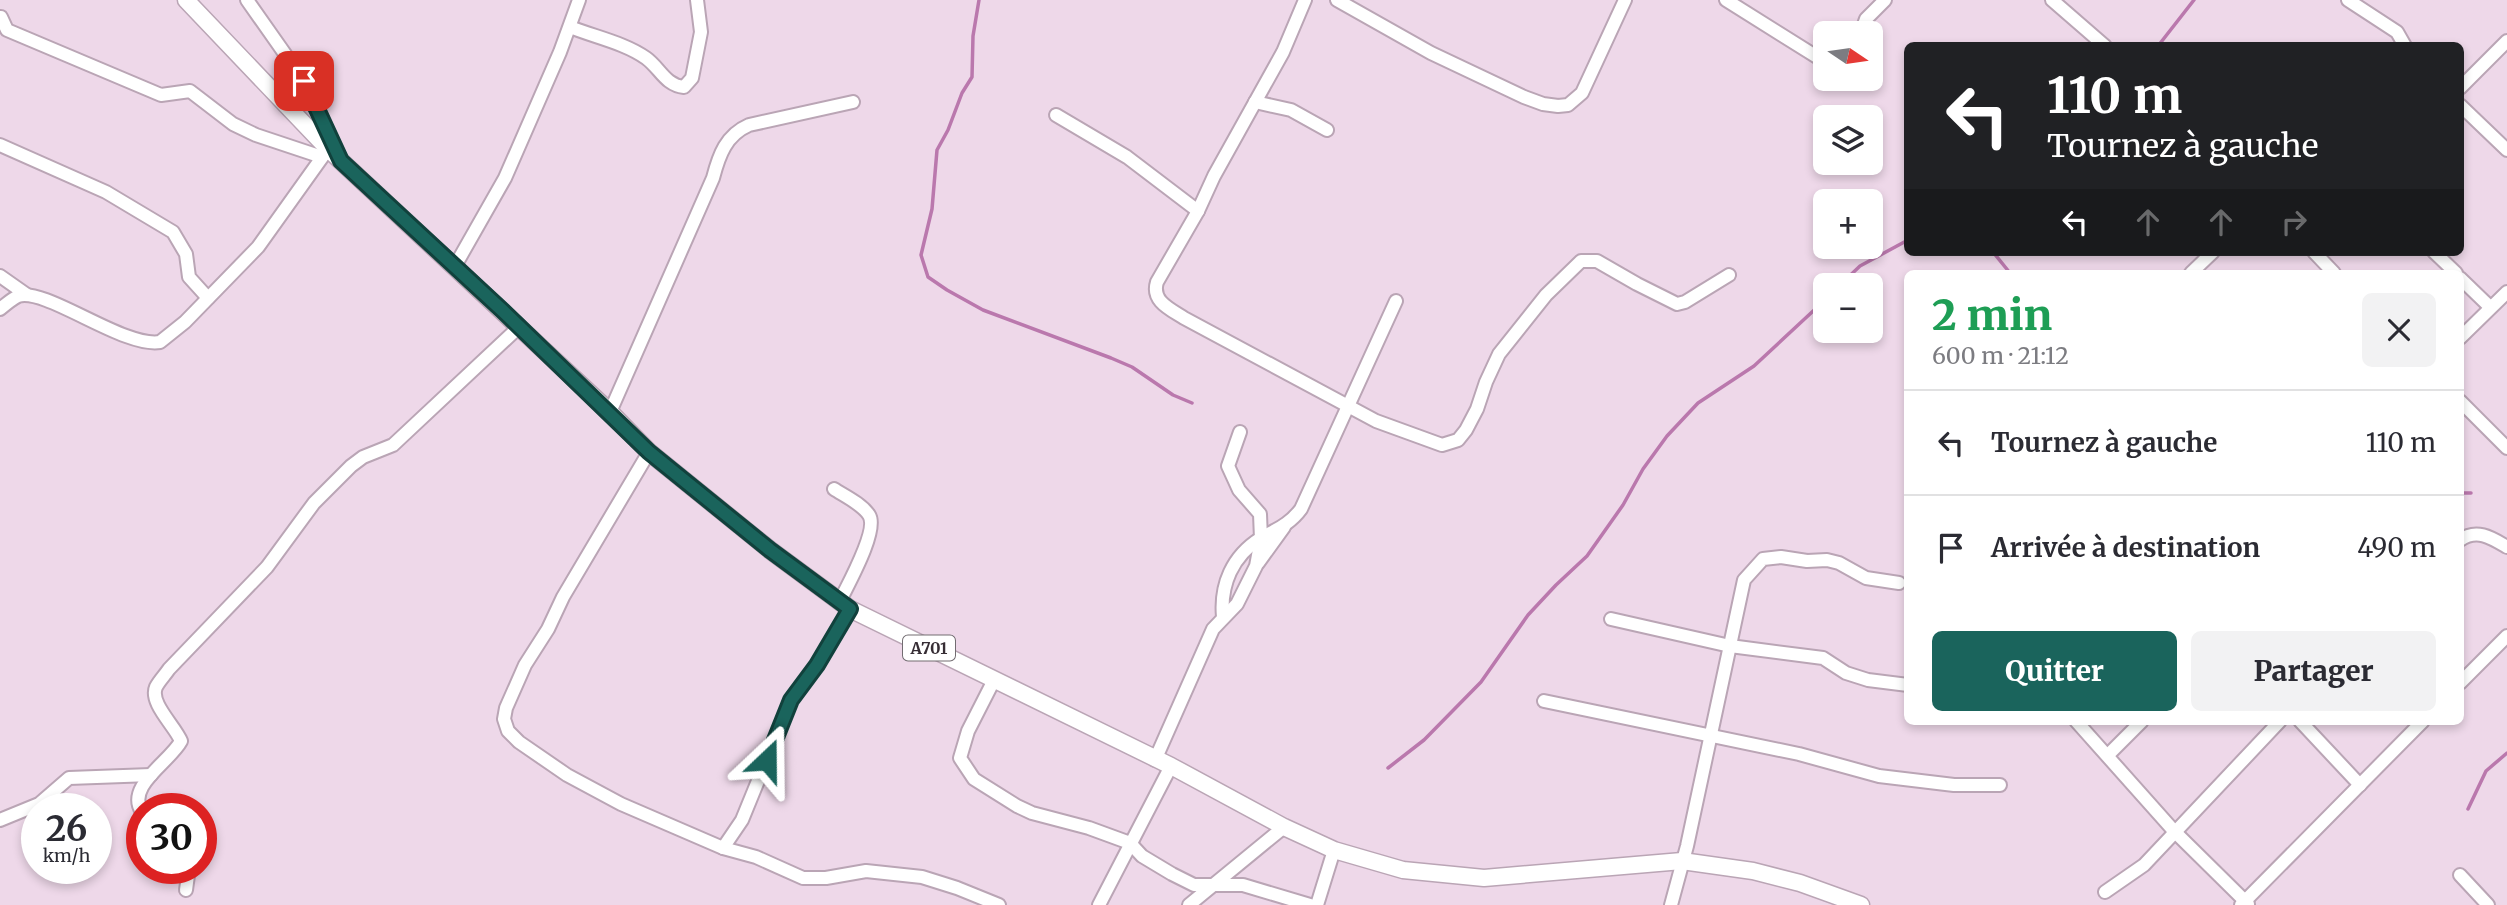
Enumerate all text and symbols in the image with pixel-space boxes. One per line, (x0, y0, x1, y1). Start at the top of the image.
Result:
north arrow (1813, 21, 1883, 91)
map controls (1813, 21, 1883, 343)
pin (274, 51, 334, 111)
icon: arrive (285, 62, 323, 100)
text: 110 m (2047, 65, 2182, 126)
icon: left (1932, 70, 2023, 161)
button: layers (1813, 105, 1883, 175)
text: Tournez à gauche (2047, 126, 2318, 166)
button: + (1813, 189, 1883, 259)
icon: left (2056, 203, 2094, 241)
icon: ahead (2129, 203, 2167, 241)
icon: ahead (2202, 203, 2240, 241)
icon: right (2275, 203, 2313, 241)
button: − (1813, 273, 1883, 343)
text: 2 min (1932, 289, 2052, 341)
button: close (2362, 293, 2436, 367)
text: 600 m · 21:12 (1932, 341, 2069, 370)
icon: left (1932, 424, 1970, 462)
text: Tournez à gauche (1991, 426, 2217, 459)
text: 110 m (2366, 426, 2436, 459)
icon: arrive (1932, 529, 1970, 567)
text: Arrivée à destination (1991, 531, 2260, 564)
text: 490 m (2357, 531, 2436, 564)
button: Quitter (1932, 631, 2177, 711)
button: Partager (2191, 631, 2436, 711)
road number: A701 (903, 636, 955, 660)
position arrow (730, 723, 804, 797)
speed limit sign: 30 (126, 793, 217, 884)
text: 26 (46, 807, 87, 851)
text: km/h (43, 844, 90, 867)

